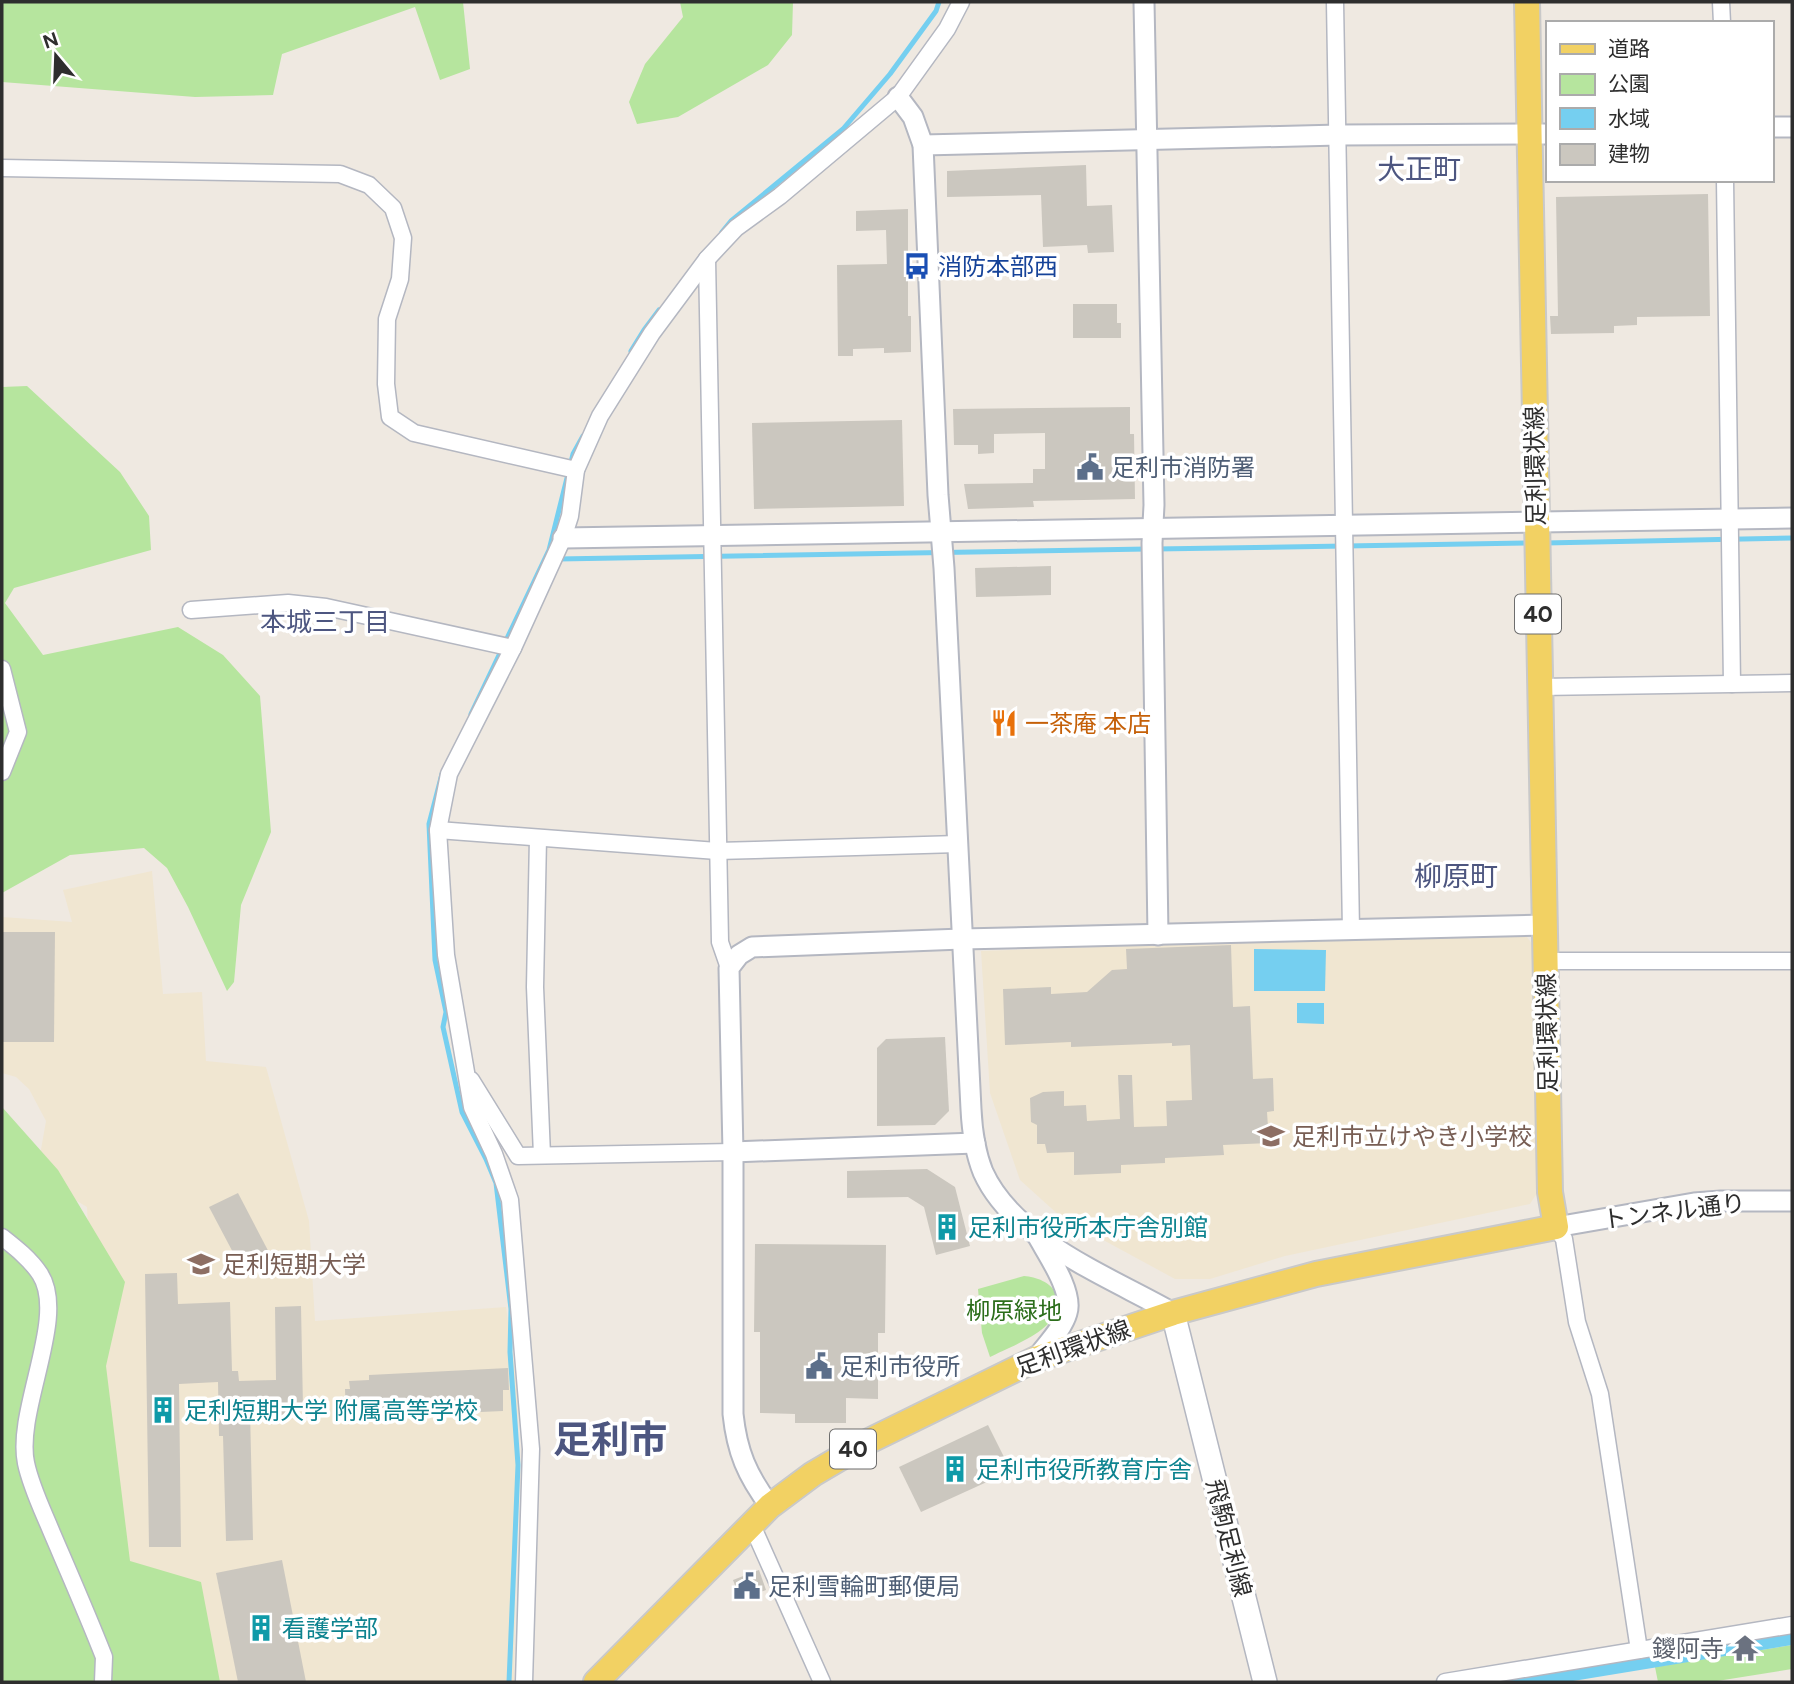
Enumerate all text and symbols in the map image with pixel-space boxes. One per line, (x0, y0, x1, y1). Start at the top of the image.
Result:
north arrow (21, 21, 91, 91)
legend (1546, 21, 1773, 182)
text: N (40, 27, 61, 54)
text: 道路 (1608, 36, 1650, 61)
text: 公園 (1608, 71, 1650, 96)
text: 水域 (1608, 106, 1650, 131)
text: 建物 (1608, 141, 1650, 166)
district label: 大正町 (1377, 152, 1461, 186)
bus stop icon: 消防本部西 (902, 251, 932, 281)
place label: 消防本部西 (938, 252, 1058, 281)
street label: 足利環状線 (1519, 406, 1551, 526)
public building icon: 足利市消防署 (1075, 452, 1105, 482)
place label: 足利市消防署 (1111, 453, 1255, 482)
road number: 40 (1515, 594, 1561, 634)
district label: 本城三丁目 (260, 606, 390, 638)
restaurant icon: 一茶庵 本店 (989, 708, 1019, 738)
place label: 一茶庵 本店 (1025, 709, 1151, 738)
district label: 柳原町 (1414, 859, 1498, 893)
street label: 足利環状線 (1531, 973, 1563, 1093)
school or university icon: 足利市立けやき小学校 (1256, 1121, 1286, 1151)
place label: 足利市立けやき小学校 (1292, 1122, 1532, 1151)
street label: トンネル通り (1601, 1188, 1747, 1234)
building icon: 足利市役所本庁舎別館 (932, 1212, 962, 1242)
place label: 足利市役所本庁舎別館 (968, 1213, 1208, 1242)
school or university icon: 足利短期大学 (186, 1249, 216, 1279)
place label: 足利短期大学 (222, 1250, 366, 1279)
park label: 柳原緑地 (966, 1296, 1062, 1325)
street label: 足利環状線 (1012, 1314, 1134, 1382)
public building icon: 足利市役所 (804, 1351, 834, 1381)
place label: 足利市役所 (840, 1352, 960, 1381)
building icon: 足利短期大学 附属高等学校 (148, 1395, 178, 1425)
place label: 足利短期大学 附属高等学校 (184, 1396, 478, 1425)
district label: 足利市 (553, 1417, 667, 1463)
road number: 40 (830, 1430, 876, 1468)
building icon: 足利市役所教育庁舎 (940, 1454, 970, 1484)
place label: 足利市役所教育庁舎 (976, 1455, 1192, 1484)
street label: 飛駒足利線 (1200, 1476, 1258, 1600)
public building icon: 足利雪輪町郵便局 (732, 1571, 762, 1601)
place label: 足利雪輪町郵便局 (768, 1572, 960, 1601)
building icon: 看護学部 (246, 1613, 276, 1643)
place label: 看護学部 (282, 1614, 378, 1643)
temple icon: 鑁阿寺 (1730, 1633, 1760, 1663)
place label: 鑁阿寺 (1652, 1634, 1724, 1663)

